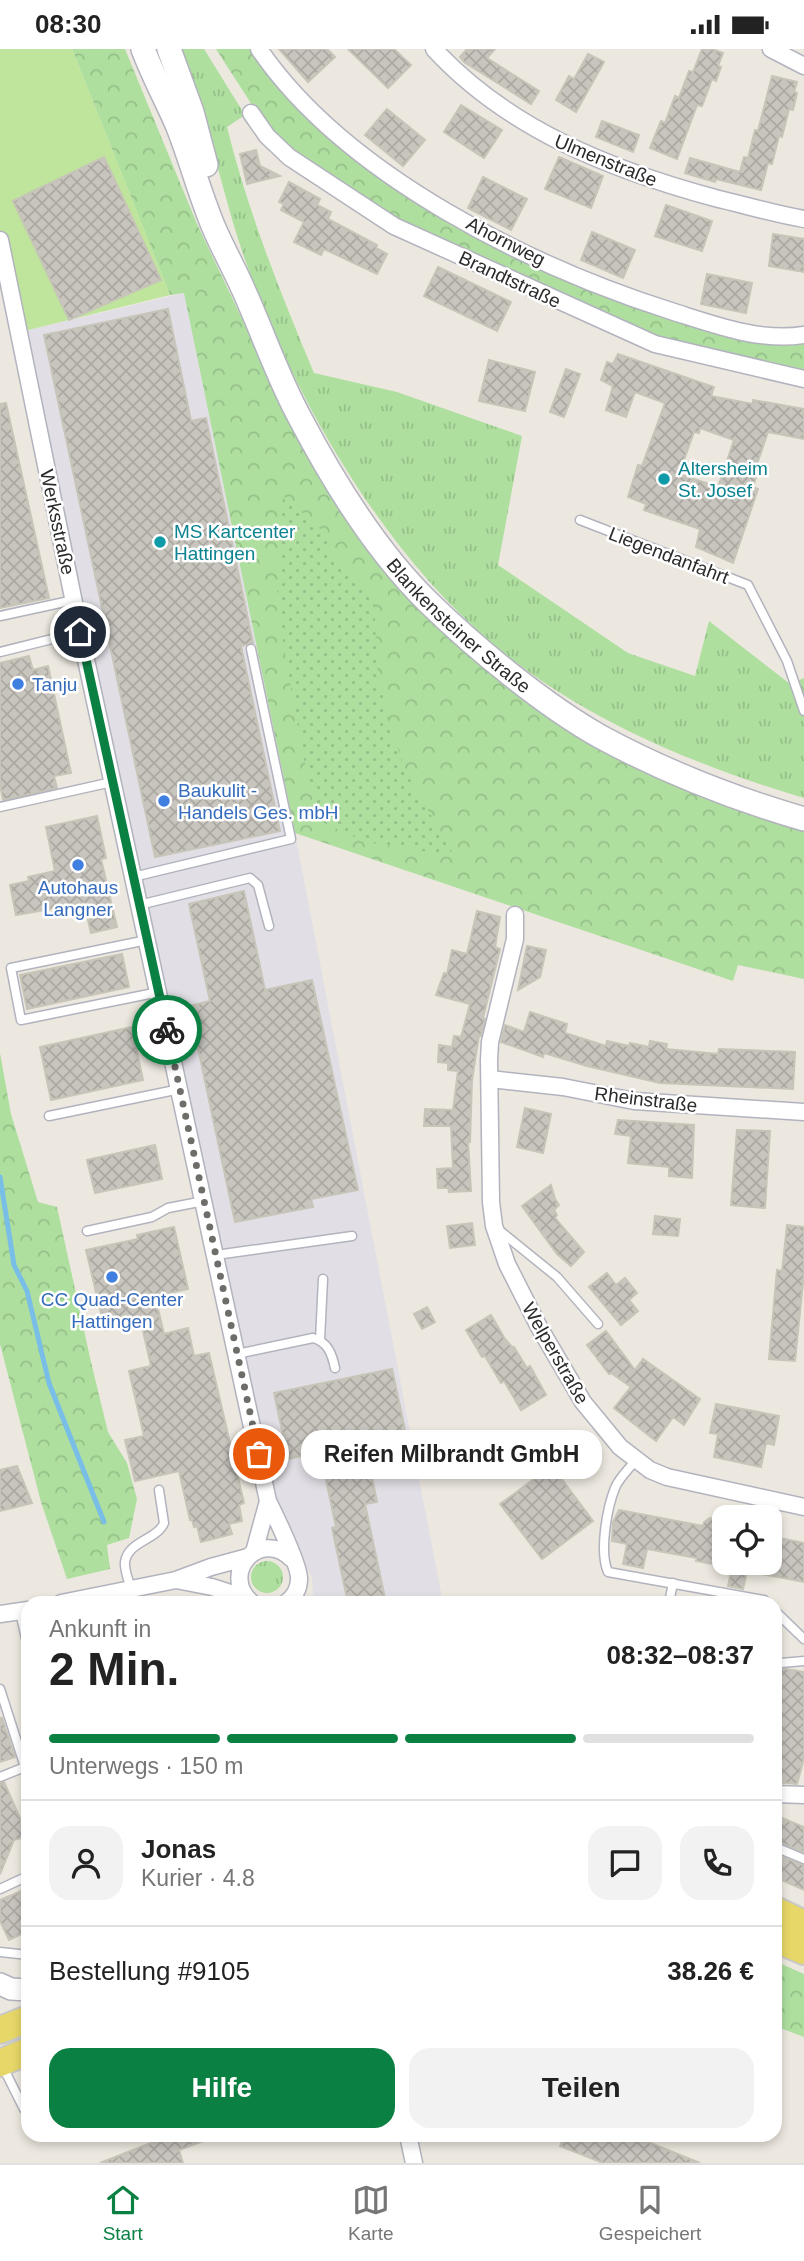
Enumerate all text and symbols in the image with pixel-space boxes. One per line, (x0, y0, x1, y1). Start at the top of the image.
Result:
text: 08:30 (35, 9, 102, 39)
street label: Ulmenstraße (551, 130, 660, 191)
street label: Ahornweg (463, 213, 549, 270)
street label: Brandtstraße (456, 247, 564, 312)
place label: Altersheim St. Josef (678, 458, 768, 501)
street label: Werksstraße (36, 467, 79, 577)
marker: Altersheim St. Josef (656, 471, 672, 487)
place label: MS Kartcenter Hattingen (174, 521, 296, 564)
street label: Liegendanfahrt (606, 523, 732, 588)
marker: MS Kartcenter Hattingen (152, 534, 168, 550)
street label: Blankensteiner Straße (382, 555, 535, 697)
pin (50, 602, 110, 662)
icon: home (61, 613, 99, 651)
place label: Tanju (32, 674, 77, 695)
marker: Tanju (10, 676, 26, 692)
place label: Baukulit - Handels Ges. mbH (178, 780, 339, 823)
marker: Baukulit - Handels Ges. mbH (156, 793, 172, 809)
marker: Autohaus Langner (70, 857, 86, 873)
place label: Autohaus Langner (38, 877, 118, 920)
courier (132, 995, 202, 1065)
icon: bike (148, 1011, 186, 1049)
street label: Rheinstraße (593, 1083, 699, 1116)
marker: CC Quad-Center Hattingen (104, 1269, 120, 1285)
place label: CC Quad-Center Hattingen (41, 1289, 184, 1332)
street label: Welperstraße (518, 1299, 593, 1408)
pin (229, 1424, 289, 1484)
callout: Reifen Milbrandt GmbH (301, 1429, 602, 1479)
icon: bag (240, 1435, 278, 1473)
text: Reifen Milbrandt GmbH (324, 1441, 579, 1467)
map controls (712, 1505, 782, 1575)
button: locate (712, 1505, 782, 1575)
text: Ankunft in (49, 1616, 151, 1642)
text: 08:32–08:37 (607, 1640, 754, 1670)
text: 2 Min. (49, 1643, 179, 1695)
text: Unterwegs · 150 m (49, 1753, 243, 1779)
button: person (49, 1826, 123, 1900)
button: chat (588, 1826, 662, 1900)
button: phone (680, 1826, 754, 1900)
text: Jonas (141, 1834, 216, 1864)
text: Kurier · 4.8 (141, 1865, 255, 1891)
text: Bestellung #9105 (49, 1956, 250, 1986)
text: 38.26 € (667, 1956, 754, 1986)
button: Hilfe (49, 2048, 395, 2128)
button: Teilen (409, 2048, 754, 2128)
tab: Start (103, 2181, 143, 2245)
tab: Karte (348, 2181, 394, 2245)
tab: Gespeichert (599, 2181, 701, 2245)

